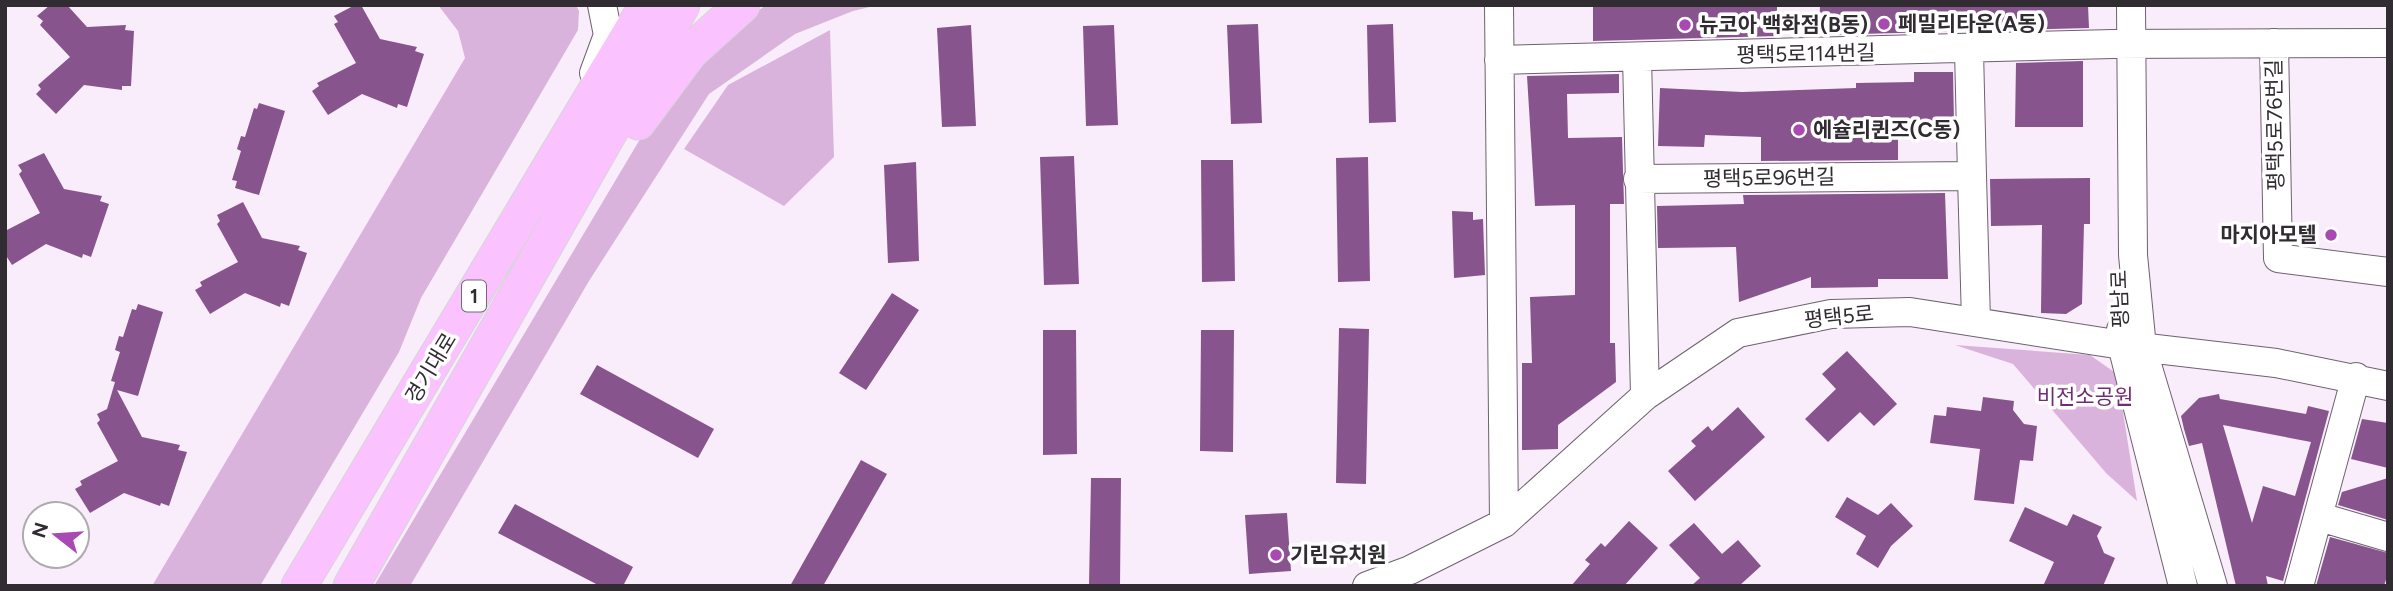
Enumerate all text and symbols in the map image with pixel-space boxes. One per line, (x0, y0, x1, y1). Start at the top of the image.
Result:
place label: 페밀리타운(A동) (1898, 11, 2045, 36)
place label: 뉴코아 백화점(B동) (1699, 12, 1868, 37)
marker: 페밀리타운(A동) (1876, 16, 1892, 32)
marker: 뉴코아 백화점(B동) (1677, 17, 1693, 33)
street label: 평택5로114번길 (1736, 40, 1876, 67)
street label: 평택5로76번길 (2261, 59, 2288, 191)
place label: 에슐리퀸즈(C동) (1813, 117, 1960, 142)
marker: 에슐리퀸즈(C동) (1791, 122, 1807, 138)
street label: 평택5로96번길 (1703, 164, 1835, 191)
place label: 마지아모텔 (2220, 222, 2317, 247)
marker: 마지아모텔 (2323, 227, 2339, 243)
street label: 평남로 (2106, 270, 2133, 328)
road number: 1 (462, 280, 486, 312)
street label: 평택5로 (1803, 300, 1875, 333)
street label: 경기대로 (400, 328, 461, 407)
park label: 비전소공원 (2037, 384, 2133, 409)
north arrow (21, 500, 91, 570)
text: N (27, 520, 53, 541)
place label: 기린유치원 (1290, 542, 1387, 567)
marker: 기린유치원 (1268, 547, 1284, 563)

